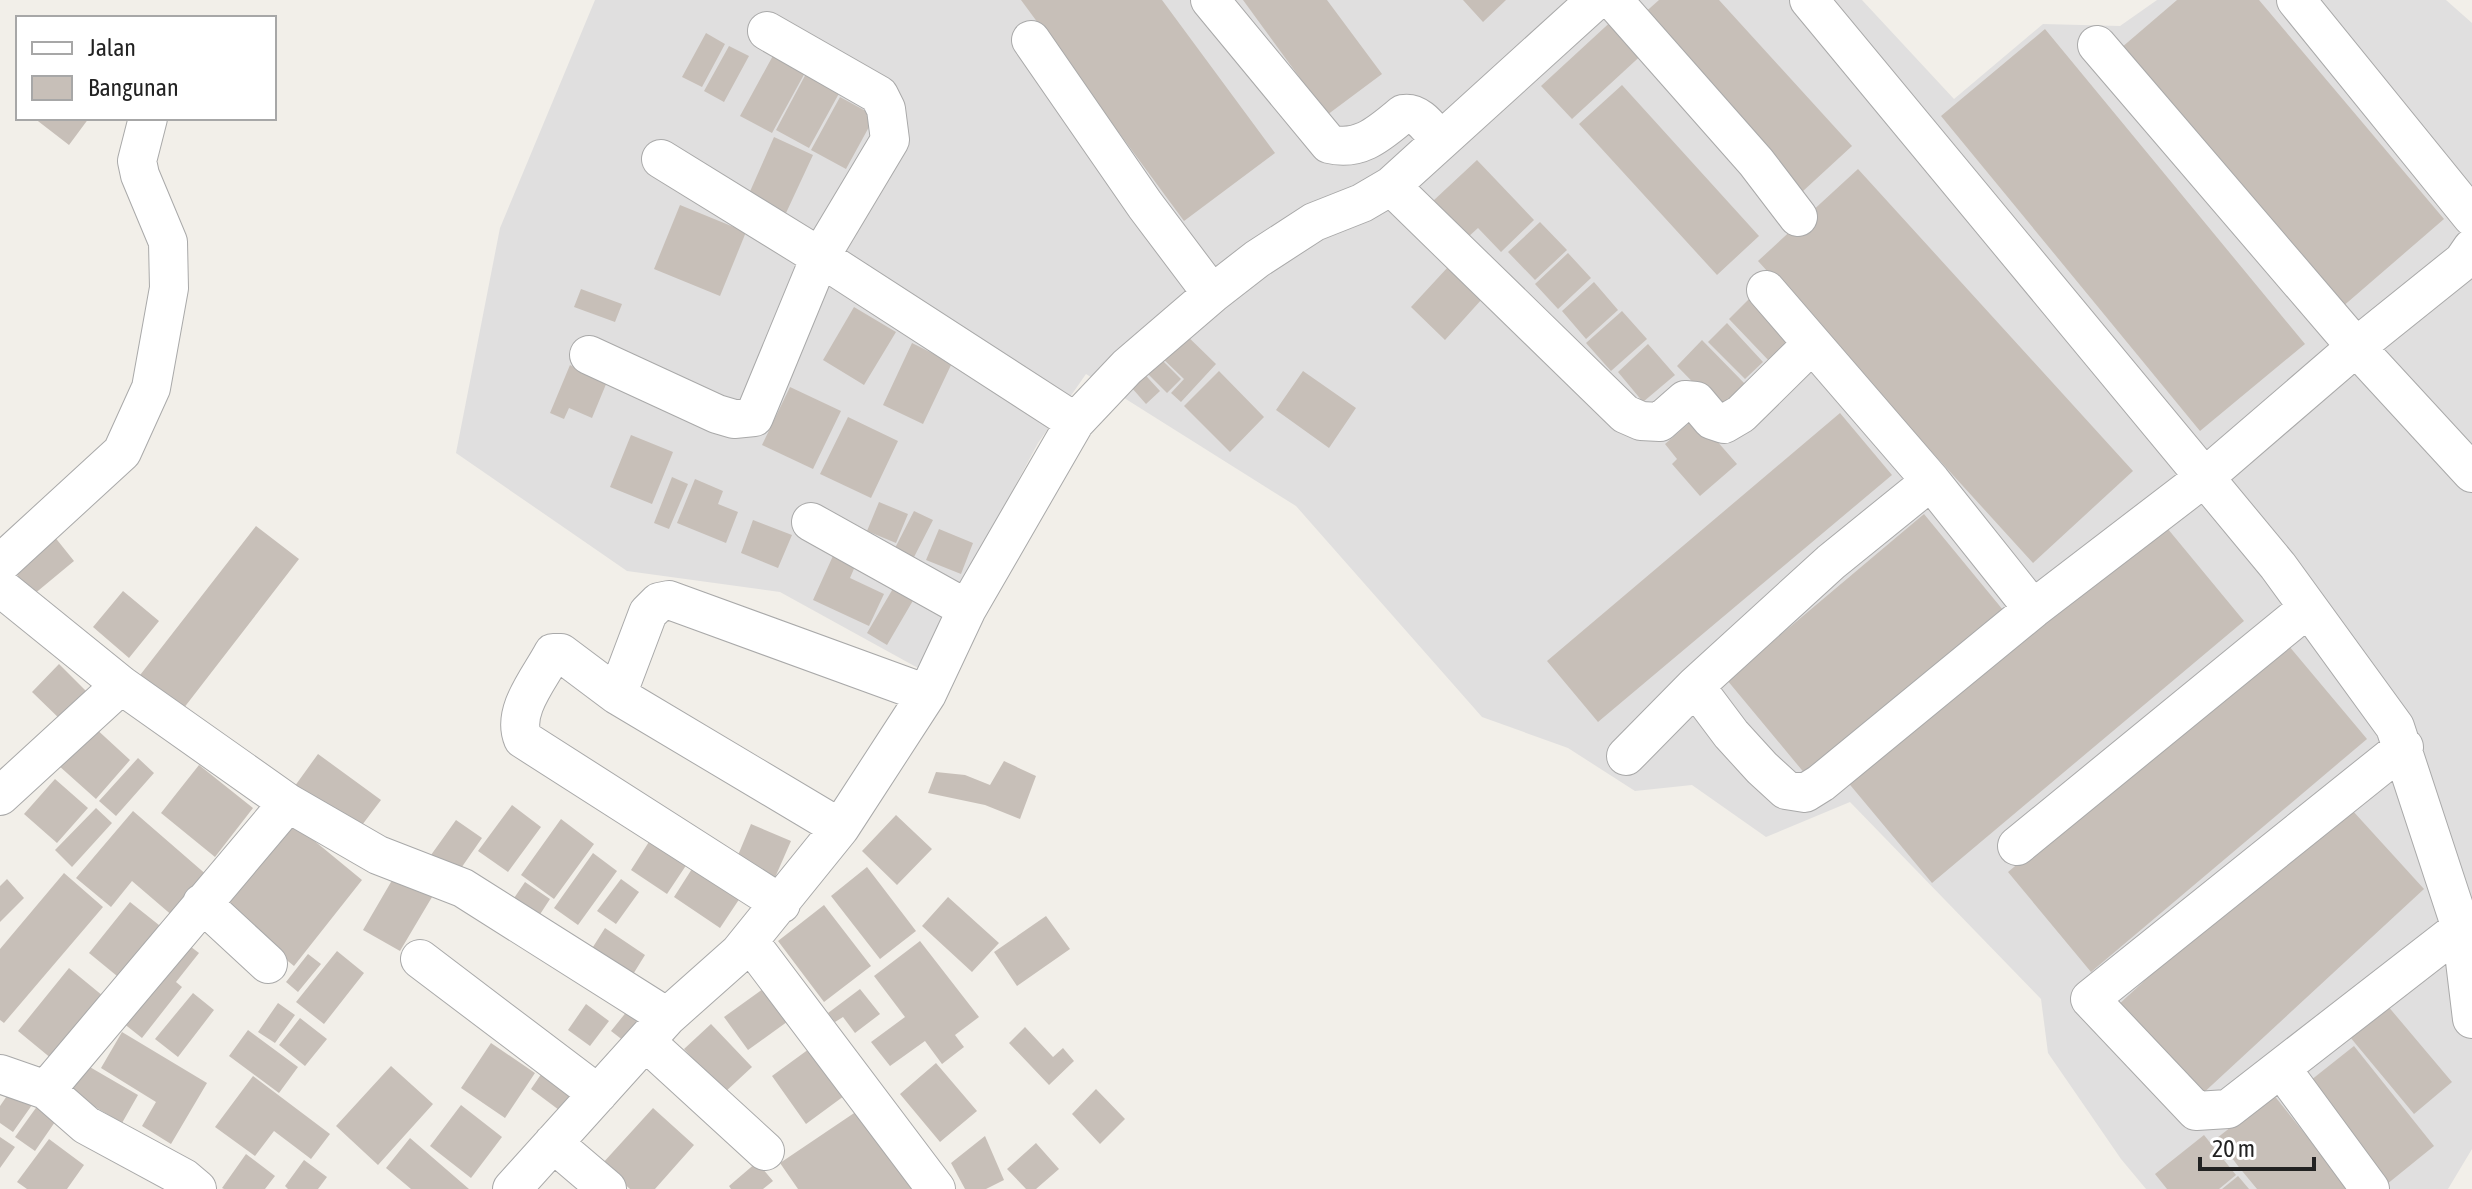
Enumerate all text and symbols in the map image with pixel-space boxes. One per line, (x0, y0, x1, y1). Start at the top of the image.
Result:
legend (16, 16, 276, 120)
text: Jalan (88, 34, 136, 61)
text: Bangunan (88, 74, 179, 101)
scale bar (2200, 1121, 2314, 1171)
text: 20 m (2212, 1135, 2255, 1162)

